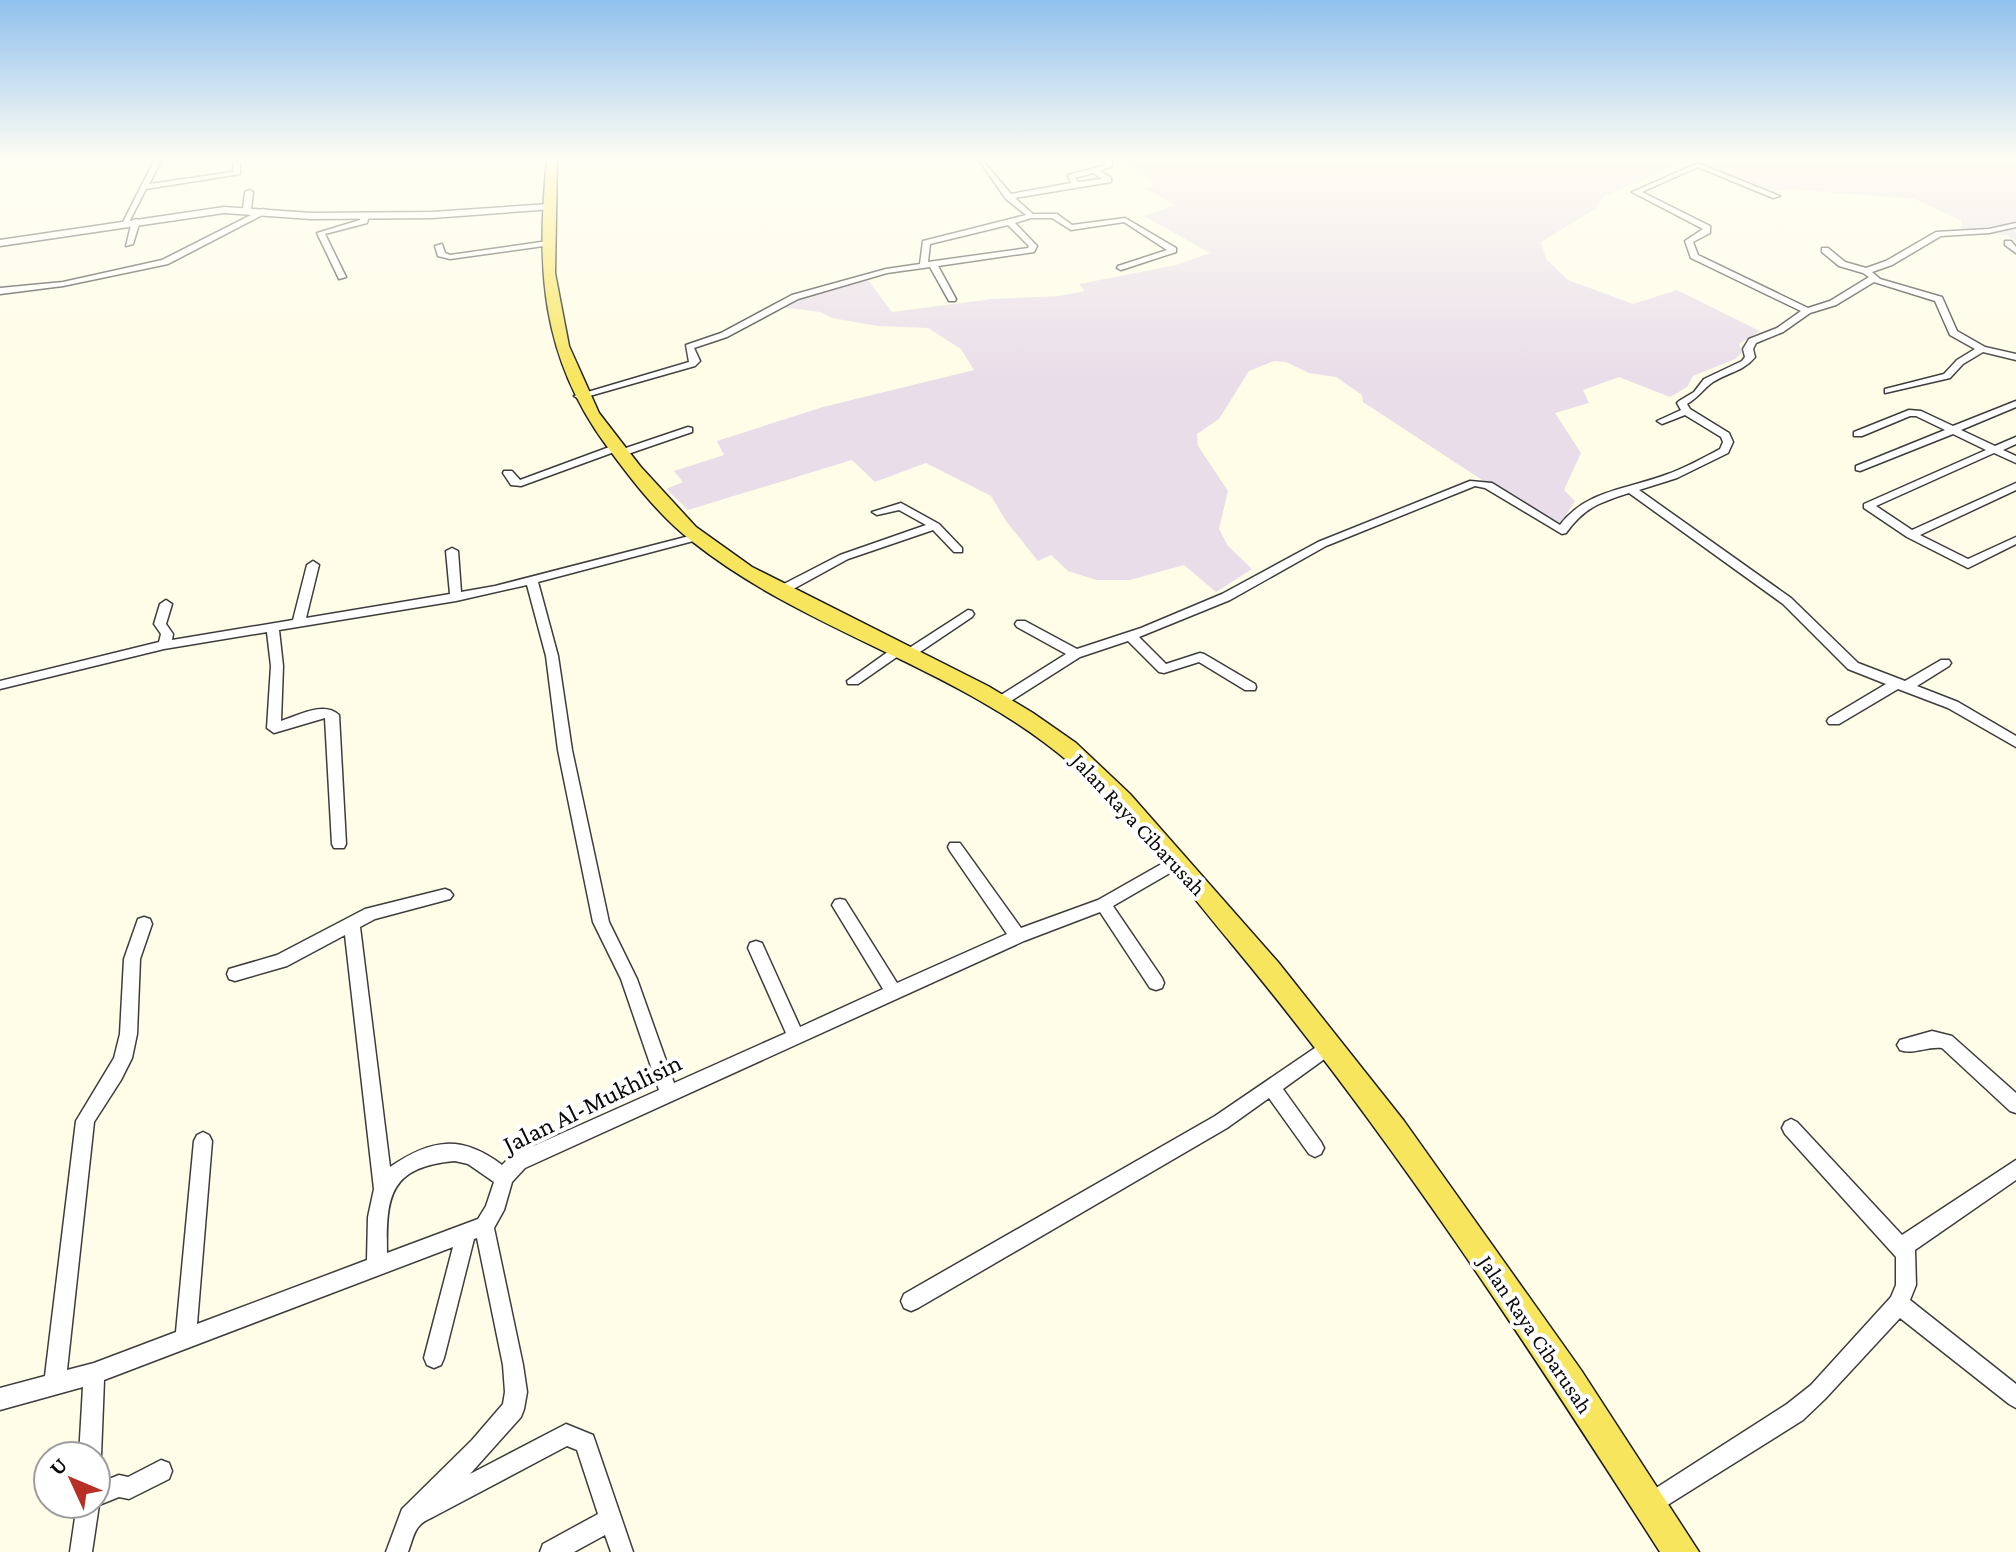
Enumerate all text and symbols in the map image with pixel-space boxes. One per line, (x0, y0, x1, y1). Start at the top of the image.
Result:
street label: Jalan Raya Cibarusah (1065, 747, 1211, 901)
street label: Jalan Al-Mukhlisin (496, 1048, 686, 1160)
street label: Jalan Raya Cibarusah (1472, 1249, 1598, 1418)
north arrow (32, 1440, 112, 1520)
text: U (44, 1452, 72, 1481)

